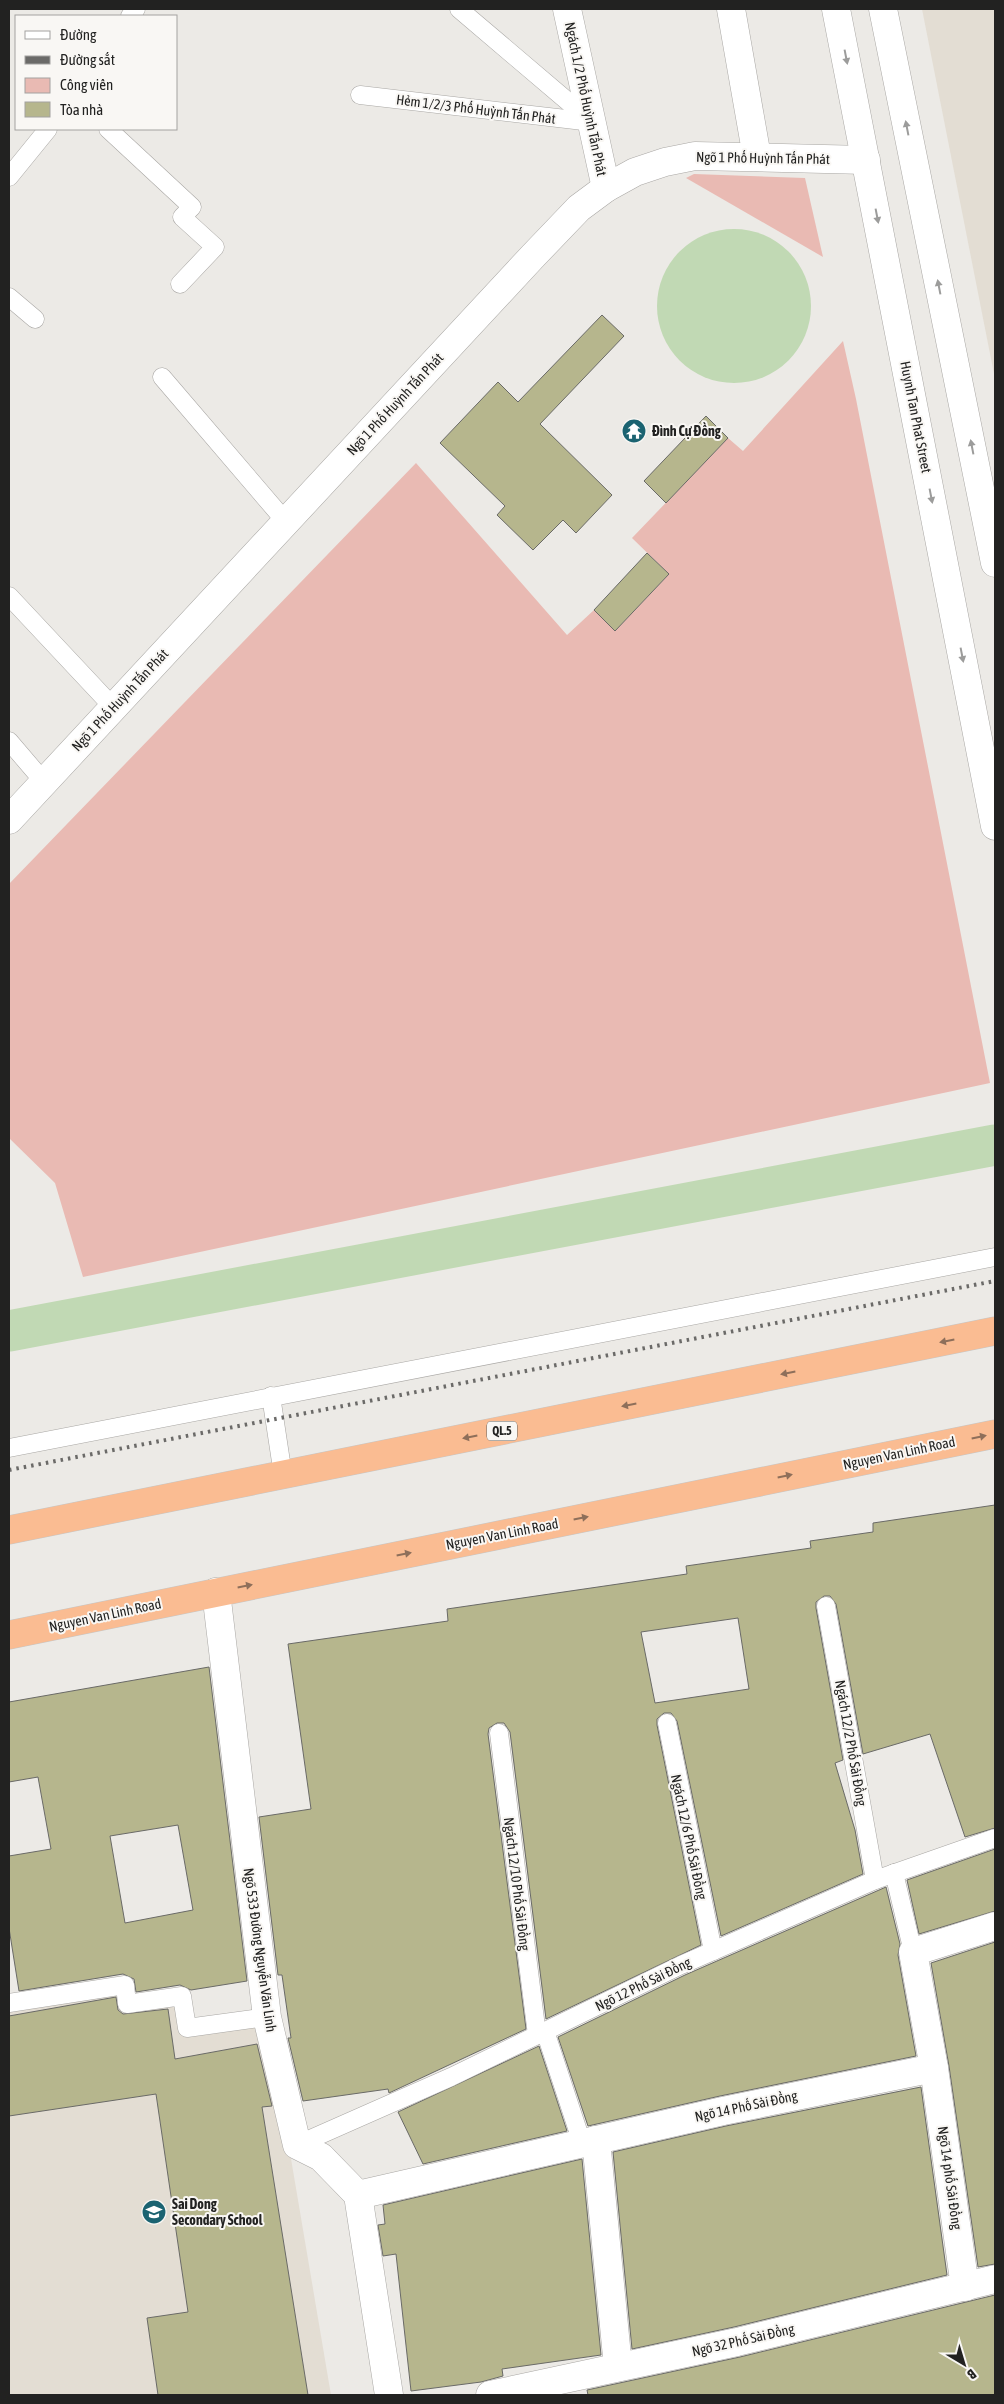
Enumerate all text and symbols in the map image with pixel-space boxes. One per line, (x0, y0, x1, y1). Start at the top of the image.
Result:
legend (15, 15, 178, 130)
street label: Ngách 1/2 Phố Huỳnh Tấn Phát (562, 20, 611, 177)
text: Đường (60, 26, 97, 43)
one-way arrow (842, 49, 850, 65)
text: Đường sắt (60, 51, 115, 68)
text: Công viên (60, 76, 113, 93)
street label: Hẻm 1/2/3 Phố Huỳnh Tấn Phát (395, 90, 557, 127)
text: Tòa nhà (60, 101, 103, 118)
one-way arrow (903, 121, 911, 136)
street label: Ngõ 1 Phố Huỳnh Tấn Phát (696, 148, 830, 167)
one-way arrow (873, 208, 881, 224)
one-way arrow (935, 279, 943, 295)
street label: Ngõ 1 Phố Huỳnh Tấn Phát (343, 349, 447, 458)
street label: Huynh Tan Phat Street (897, 360, 935, 474)
temple icon: Đình Cự Đồng (621, 418, 647, 444)
place label: Đình Cự Đồng (652, 422, 722, 439)
one-way arrow (967, 438, 975, 454)
one-way arrow (927, 488, 935, 503)
street label: Ngõ 1 Phố Huỳnh Tấn Phát (68, 645, 172, 754)
one-way arrow (958, 648, 966, 663)
one-way arrow (939, 1337, 955, 1345)
one-way arrow (781, 1369, 796, 1377)
one-way arrow (621, 1401, 637, 1409)
road number: QL.5 (487, 1422, 517, 1440)
street label: Nguyen Van Linh Road (841, 1433, 957, 1473)
one-way arrow (971, 1433, 986, 1441)
one-way arrow (461, 1434, 477, 1442)
one-way arrow (778, 1472, 794, 1480)
one-way arrow (573, 1514, 588, 1522)
street label: Nguyen Van Linh Road (444, 1515, 560, 1553)
one-way arrow (397, 1550, 412, 1558)
one-way arrow (237, 1582, 253, 1590)
street label: Nguyen Van Linh Road (47, 1595, 163, 1635)
street label: Ngách 12/2 Phố Sài Đồng (832, 1679, 871, 1807)
street label: Ngách 12/6 Phố Sài Đồng (668, 1773, 711, 1901)
street label: Ngách 12/10 Phố Sài Đồng (501, 1816, 534, 1952)
street label: Ngõ 533 Đường Nguyễn Văn Linh (241, 1867, 279, 2033)
street label: Ngõ 12 Phố Sài Đồng (592, 1953, 693, 2014)
street label: Ngõ 14 Phố Sài Đồng (693, 2086, 799, 2125)
street label: Ngõ 14 phố Sài Đồng (935, 2125, 966, 2231)
place label: Sai Dong Secondary School (172, 2196, 263, 2228)
school or university icon: Sai Dong Secondary School (141, 2199, 167, 2225)
street label: Ngõ 32 Phố Sài Đồng (690, 2319, 796, 2360)
north arrow (939, 2339, 989, 2389)
text: B (964, 2366, 980, 2383)

